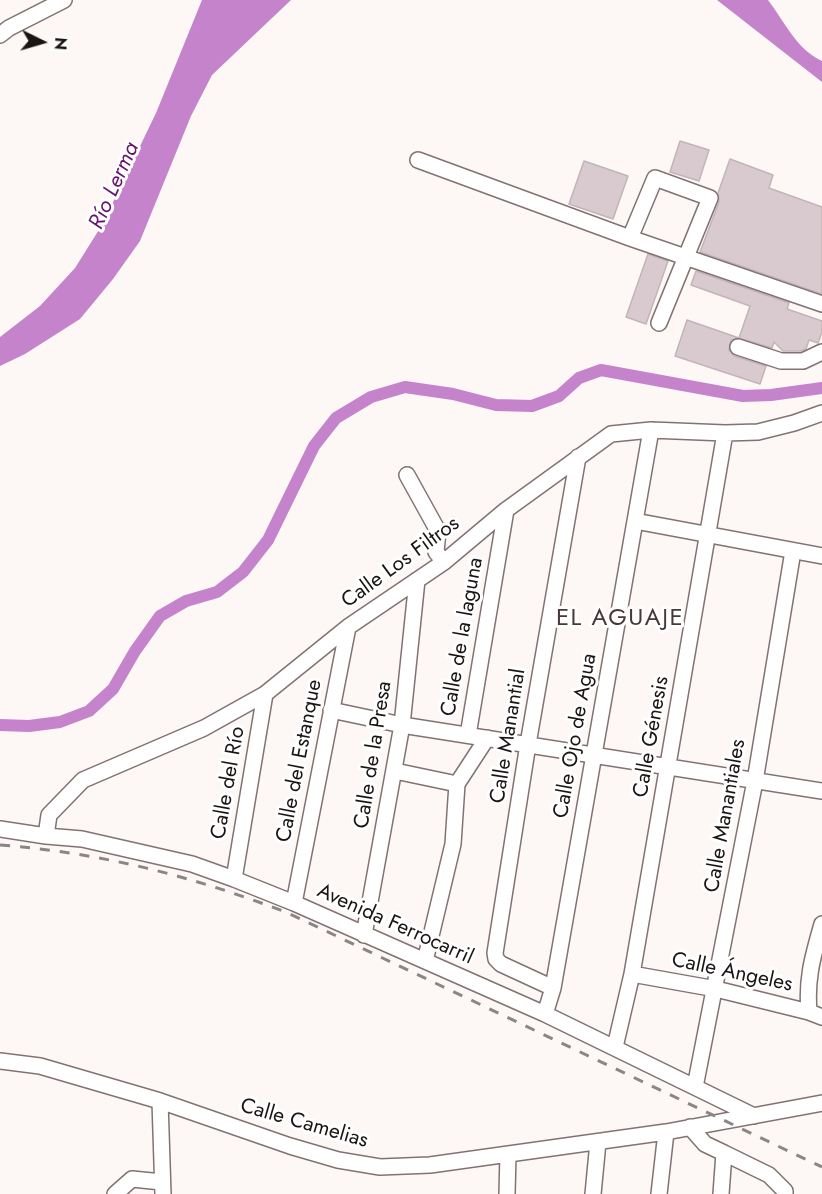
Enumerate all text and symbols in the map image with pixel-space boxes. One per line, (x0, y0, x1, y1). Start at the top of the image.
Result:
north arrow (12, 12, 72, 72)
text: N (48, 36, 72, 51)
water label: Río Lerma (84, 138, 146, 234)
street label: Calle Los Filtros (337, 512, 465, 614)
street label: Calle de la laguna (437, 556, 489, 718)
district label: EL AGUAJE (556, 605, 684, 633)
street label: Calle Ojo de Agua (549, 652, 603, 820)
street label: Calle Manantial (486, 667, 532, 805)
street label: Calle Génesis (629, 674, 675, 800)
street label: Calle del Estanque (272, 678, 328, 844)
street label: Calle de la Presa (350, 679, 398, 831)
street label: Calle del Río (207, 725, 251, 841)
street label: Calle Manantiales (700, 737, 752, 895)
street label: Avenida Ferrocarril (313, 879, 477, 971)
street label: Calle Ángeles (669, 948, 795, 998)
street label: Calle Camelias (237, 1094, 371, 1154)

